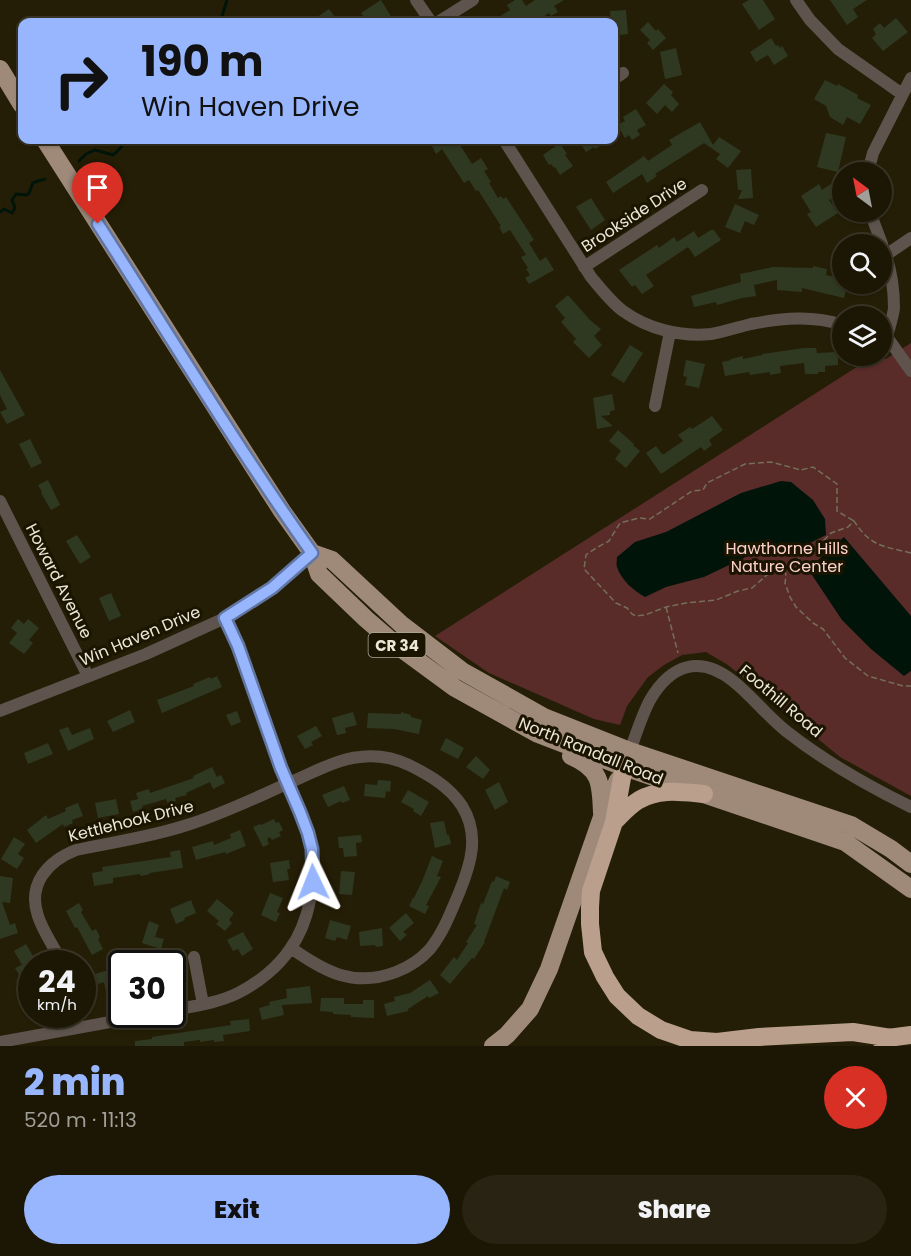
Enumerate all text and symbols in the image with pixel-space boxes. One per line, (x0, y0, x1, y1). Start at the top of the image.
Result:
text: 190 m (141, 32, 263, 91)
icon: right (42, 42, 120, 120)
text: Win Haven Drive (141, 88, 359, 125)
pin (72, 162, 123, 224)
north arrow (832, 162, 892, 222)
map controls (832, 162, 892, 366)
icon: arrive (81, 171, 114, 204)
street label: Brookside Drive (577, 172, 691, 258)
button: search (832, 234, 892, 294)
button: layers (832, 306, 892, 366)
street label: Howard Avenue (20, 519, 98, 643)
park label: Hawthorne Hills Nature Center (726, 537, 848, 578)
street label: Win Haven Drive (76, 600, 204, 672)
road number: CR 34 (368, 633, 426, 657)
street label: Foothill Road (734, 659, 828, 743)
street label: North Randall Road (515, 712, 667, 790)
street label: Kettlehook Drive (66, 794, 196, 848)
position arrow (281, 850, 345, 914)
speed limit sign: 30 (108, 950, 186, 1028)
text: 24 (38, 960, 76, 1003)
text: km/h (37, 994, 77, 1015)
text: 2 min (24, 1057, 126, 1108)
button: close (824, 1066, 887, 1129)
text: 520 m · 11:13 (24, 1106, 137, 1134)
button: Exit (24, 1175, 450, 1244)
button: Share (462, 1175, 887, 1244)

